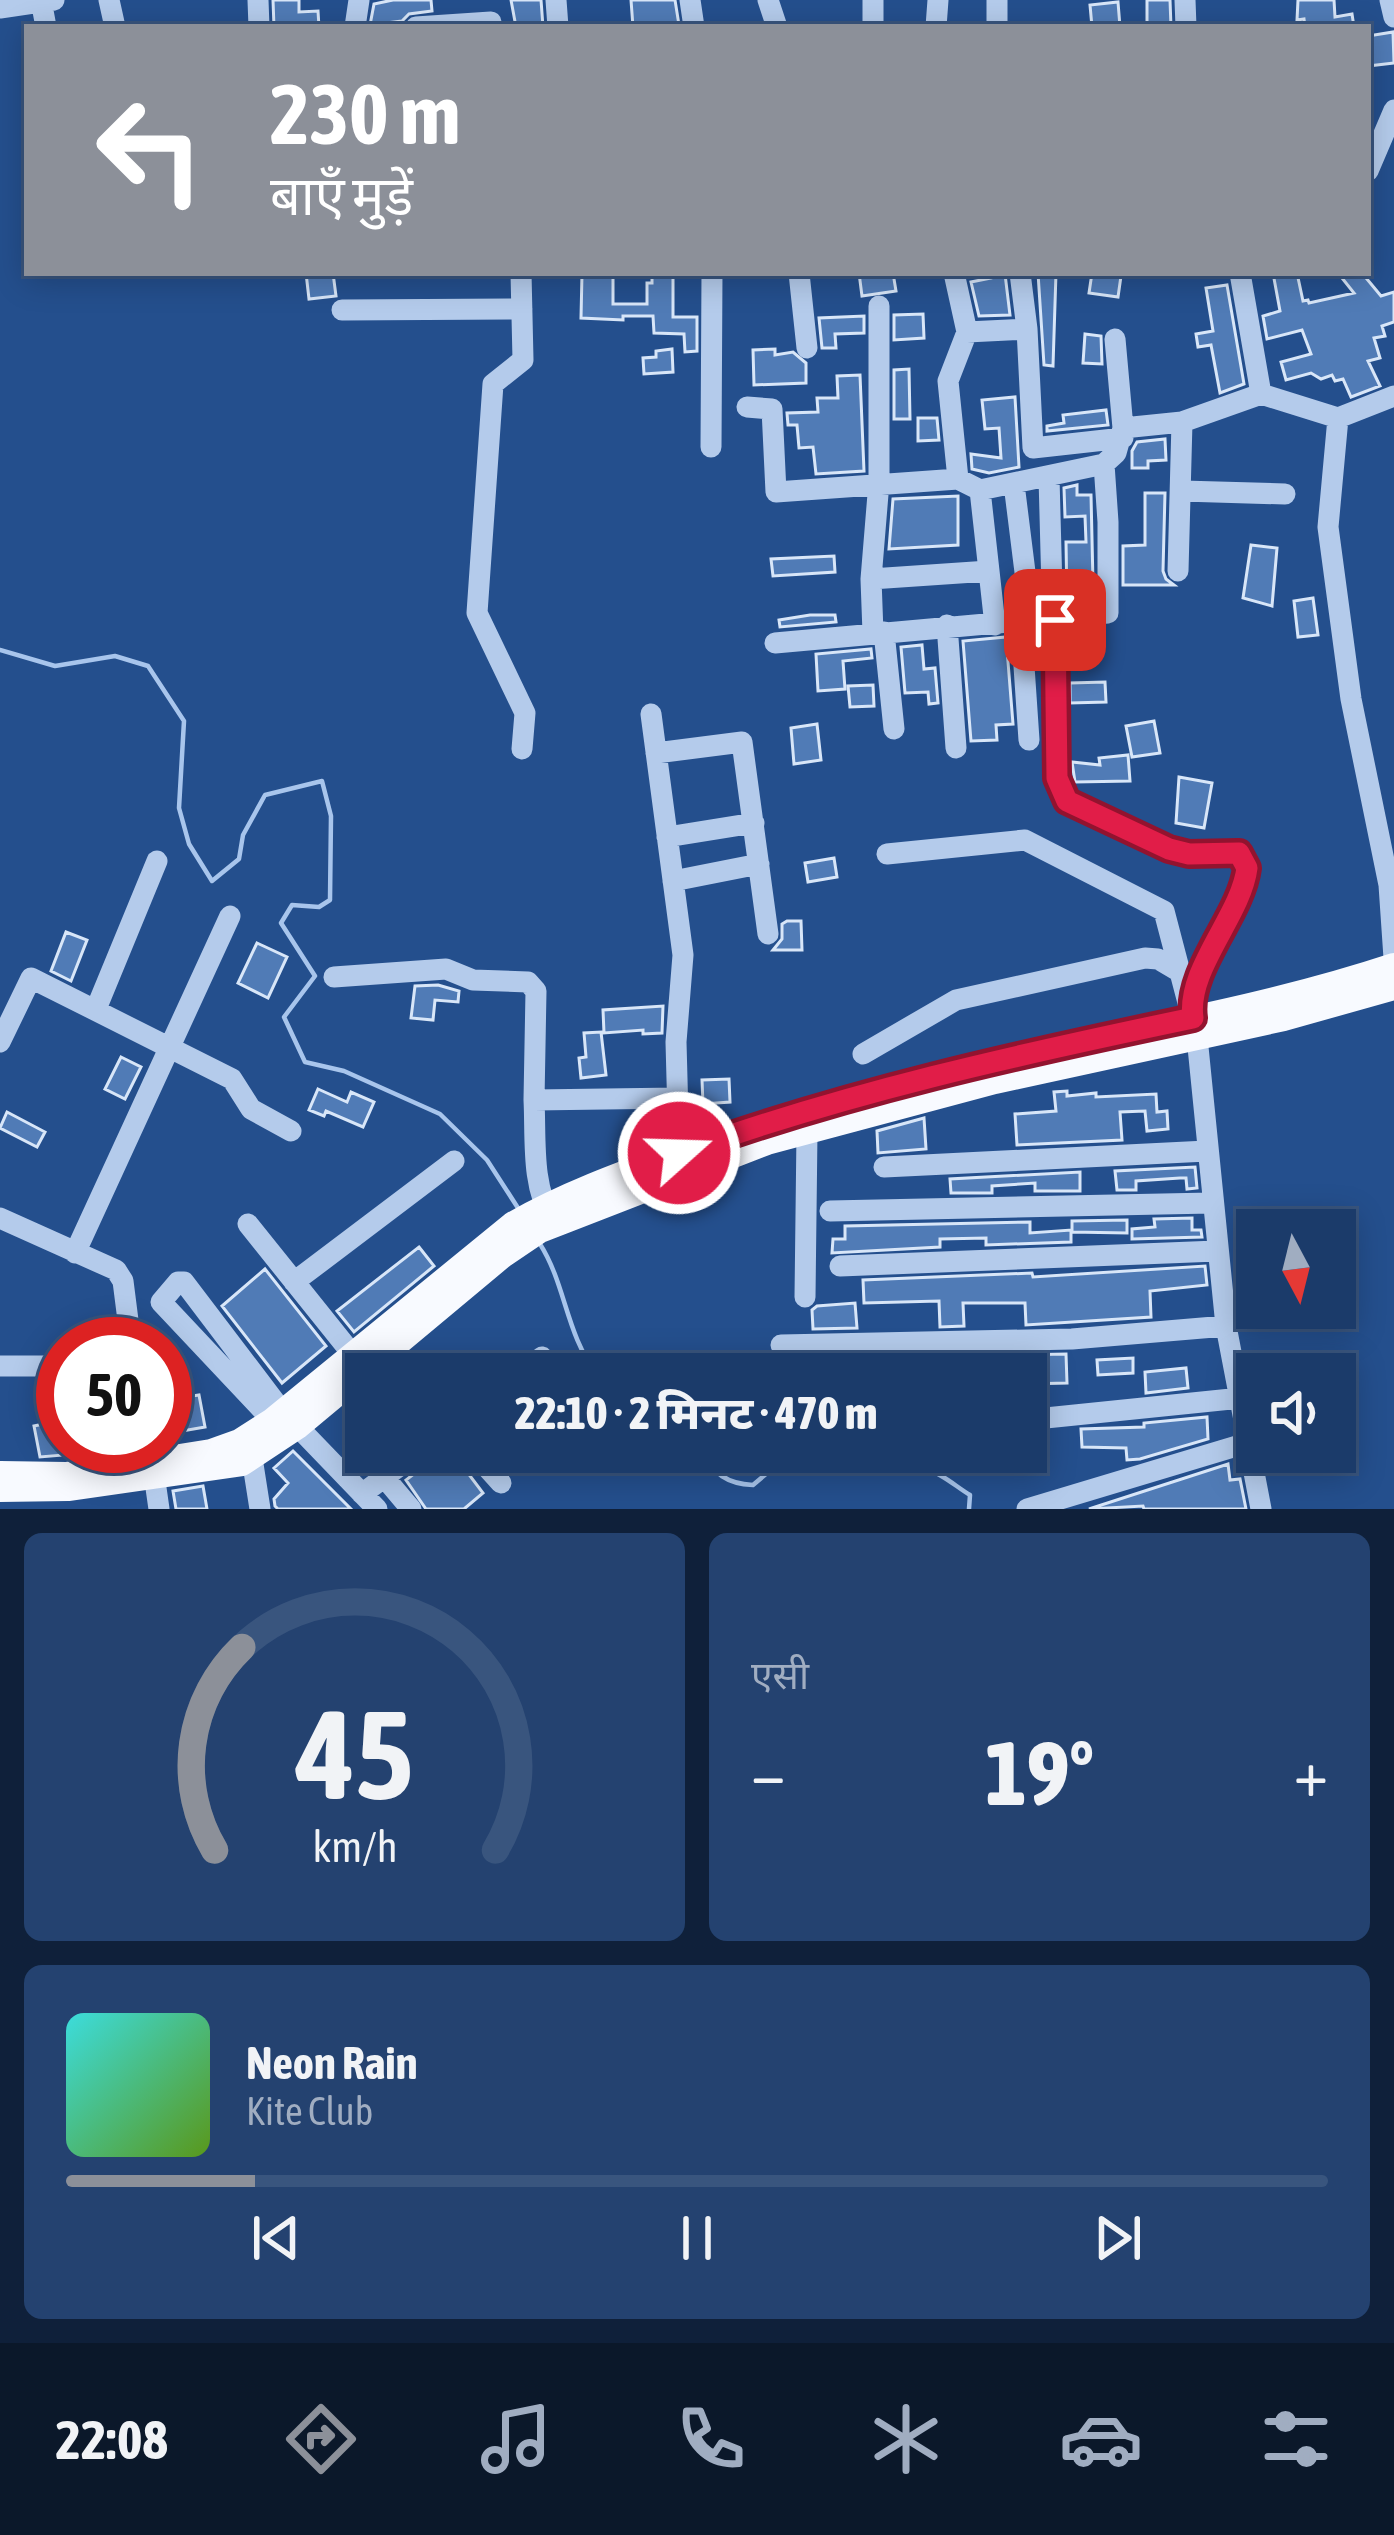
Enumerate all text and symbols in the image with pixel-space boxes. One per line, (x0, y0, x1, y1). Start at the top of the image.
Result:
text: 230 m (270, 66, 460, 162)
icon: left (72, 72, 228, 228)
text: बाएँ मुड़ें (270, 165, 413, 226)
pin (1004, 569, 1106, 671)
icon: arrive (1022, 587, 1088, 653)
position arrow (616, 1090, 742, 1216)
north arrow (1236, 1209, 1356, 1329)
map controls (1236, 1209, 1356, 1473)
speed limit sign: 50 (36, 1317, 192, 1473)
button: sound (1236, 1353, 1356, 1473)
text: 22:10 · 2 मिनट · 470 m (515, 1387, 877, 1439)
text: एसी (751, 1653, 809, 1697)
text: 45 (295, 1682, 413, 1825)
text: 19° (985, 1721, 1094, 1824)
text: − (751, 1734, 785, 1810)
text: + (1294, 1734, 1328, 1810)
text: km/h (312, 1822, 397, 1871)
text: Neon Rain (246, 2037, 418, 2089)
text: Kite Club (246, 2089, 373, 2133)
icon: previous (243, 2205, 309, 2271)
icon: pause (664, 2205, 730, 2271)
icon: next (1085, 2205, 1151, 2271)
icon: directions (279, 2397, 363, 2481)
icon: music (474, 2397, 558, 2481)
icon: phone (669, 2397, 753, 2481)
icon: climate (864, 2397, 948, 2481)
icon: car (1059, 2397, 1143, 2481)
icon: filters (1254, 2397, 1338, 2481)
text: 22:08 (56, 2409, 168, 2470)

